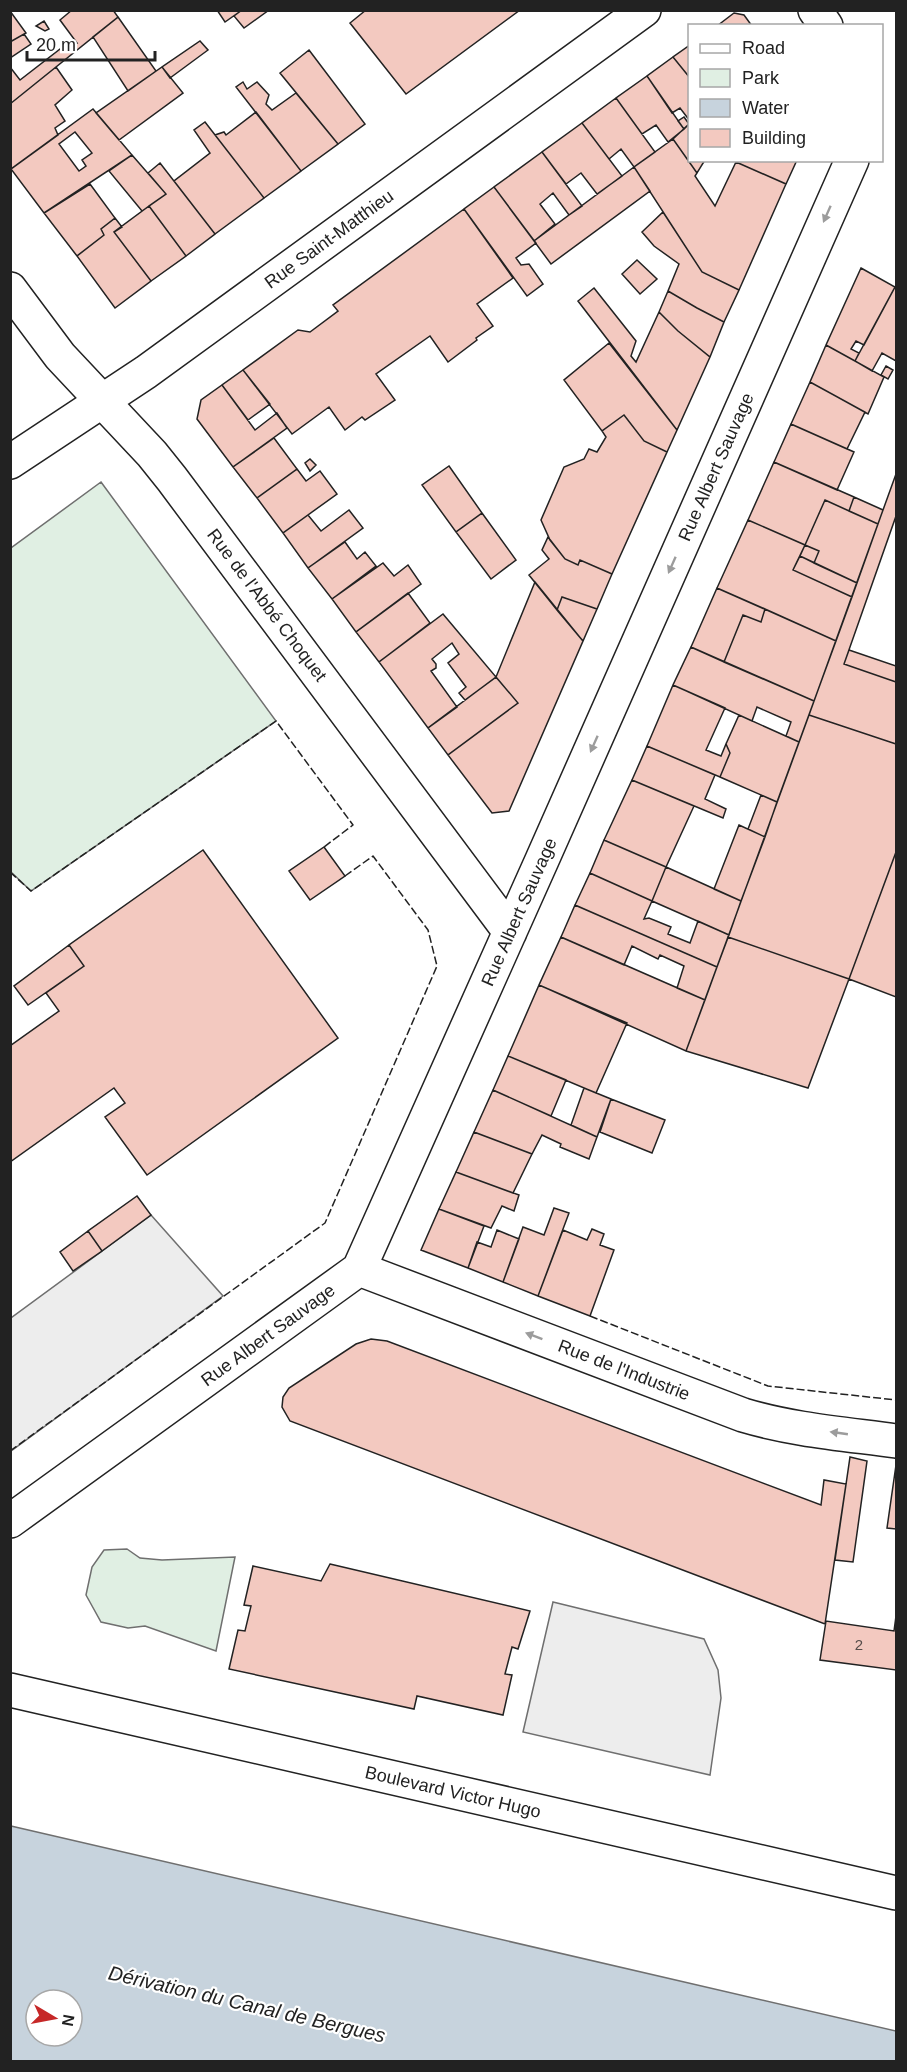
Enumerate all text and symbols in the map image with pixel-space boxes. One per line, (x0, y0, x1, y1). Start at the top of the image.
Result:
scale bar (27, 24, 154, 62)
legend (688, 24, 883, 162)
text: 20 m (36, 35, 76, 55)
text: Road (742, 38, 785, 58)
text: Park (742, 68, 780, 88)
text: Water (742, 98, 789, 118)
text: Building (742, 128, 806, 148)
street label: Rue Saint-Matthieu (261, 186, 397, 292)
one-way arrow (822, 205, 832, 223)
street label: Rue Albert Sauvage (674, 390, 758, 544)
street label: Rue de l'Abbé Choquet (203, 525, 331, 685)
one-way arrow (667, 556, 677, 574)
one-way arrow (589, 735, 599, 753)
street label: Rue Albert Sauvage (477, 835, 561, 989)
street label: Rue Albert Sauvage (197, 1280, 339, 1390)
one-way arrow (525, 1330, 543, 1340)
street label: Rue de l'Industrie (555, 1336, 693, 1404)
one-way arrow (829, 1429, 848, 1438)
house number: 2 (855, 1636, 863, 1653)
street label: Boulevard Victor Hugo (363, 1762, 543, 1822)
water label: Dérivation du Canal de Bergues (106, 1961, 388, 2047)
north arrow (24, 1988, 84, 2048)
text: N (59, 2013, 78, 2028)

